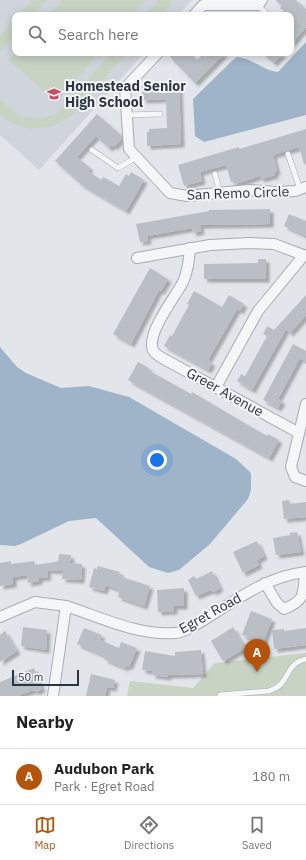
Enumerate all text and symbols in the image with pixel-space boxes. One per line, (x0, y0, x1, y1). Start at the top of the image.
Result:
search box (12, 12, 294, 56)
icon: search (26, 23, 48, 45)
text: Search here (58, 25, 138, 44)
place label: Homestead Senior High School (65, 77, 186, 111)
school or university icon: Homestead Senior High School (46, 86, 62, 102)
street label: San Remo Circle (186, 182, 290, 204)
street label: Greer Avenue (183, 363, 267, 421)
your location (147, 450, 167, 470)
street label: Egret Road (176, 588, 244, 638)
pin: A (244, 639, 270, 672)
scale bar (12, 668, 79, 687)
text: 50 m (18, 670, 43, 684)
text: Nearby (16, 711, 74, 733)
text: Audubon Park (54, 759, 154, 778)
text: A (25, 768, 33, 785)
text: 180 m (252, 768, 290, 785)
text: Park · Egret Road (54, 778, 154, 795)
tab: Map (34, 814, 56, 852)
tab: Directions (124, 814, 174, 852)
tab: Saved (242, 814, 272, 852)

